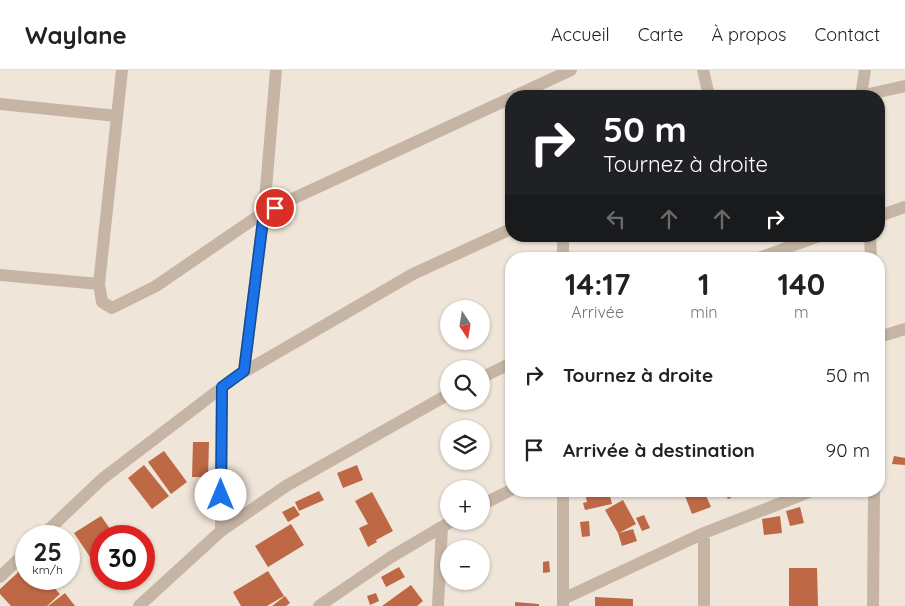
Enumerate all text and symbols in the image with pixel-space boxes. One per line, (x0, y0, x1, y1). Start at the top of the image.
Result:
text: Waylane (25, 20, 127, 50)
text: Accueil (551, 23, 610, 46)
text: Carte (638, 23, 683, 46)
text: À propos (711, 23, 787, 46)
text: Contact (815, 23, 880, 46)
text: 50 m (603, 107, 687, 151)
icon: right (520, 110, 585, 175)
text: Tournez à droite (603, 150, 768, 178)
pin (254, 187, 296, 229)
icon: arrive (261, 194, 289, 222)
icon: left (602, 205, 630, 233)
icon: ahead (655, 205, 683, 233)
icon: ahead (708, 205, 736, 233)
icon: right (761, 205, 789, 233)
text: 14:17 (565, 265, 630, 303)
text: 1 (698, 265, 710, 303)
text: 140 (777, 265, 825, 303)
north arrow (440, 300, 490, 350)
map controls (440, 300, 490, 590)
text: Arrivée (571, 302, 624, 322)
text: min (690, 302, 718, 322)
text: m (794, 302, 809, 322)
button: search (440, 360, 490, 410)
icon: right (520, 361, 548, 389)
text: Tournez à droite (563, 363, 713, 387)
text: 50 m (826, 363, 870, 387)
button: layers (440, 420, 490, 470)
icon: arrive (520, 436, 548, 464)
text: Arrivée à destination (563, 438, 755, 462)
text: 90 m (826, 438, 870, 462)
position arrow (194, 468, 246, 520)
button: + (440, 480, 490, 530)
speed limit sign: 30 (90, 525, 155, 590)
text: 25 (33, 536, 62, 567)
button: − (440, 540, 490, 590)
text: km/h (32, 562, 63, 577)

